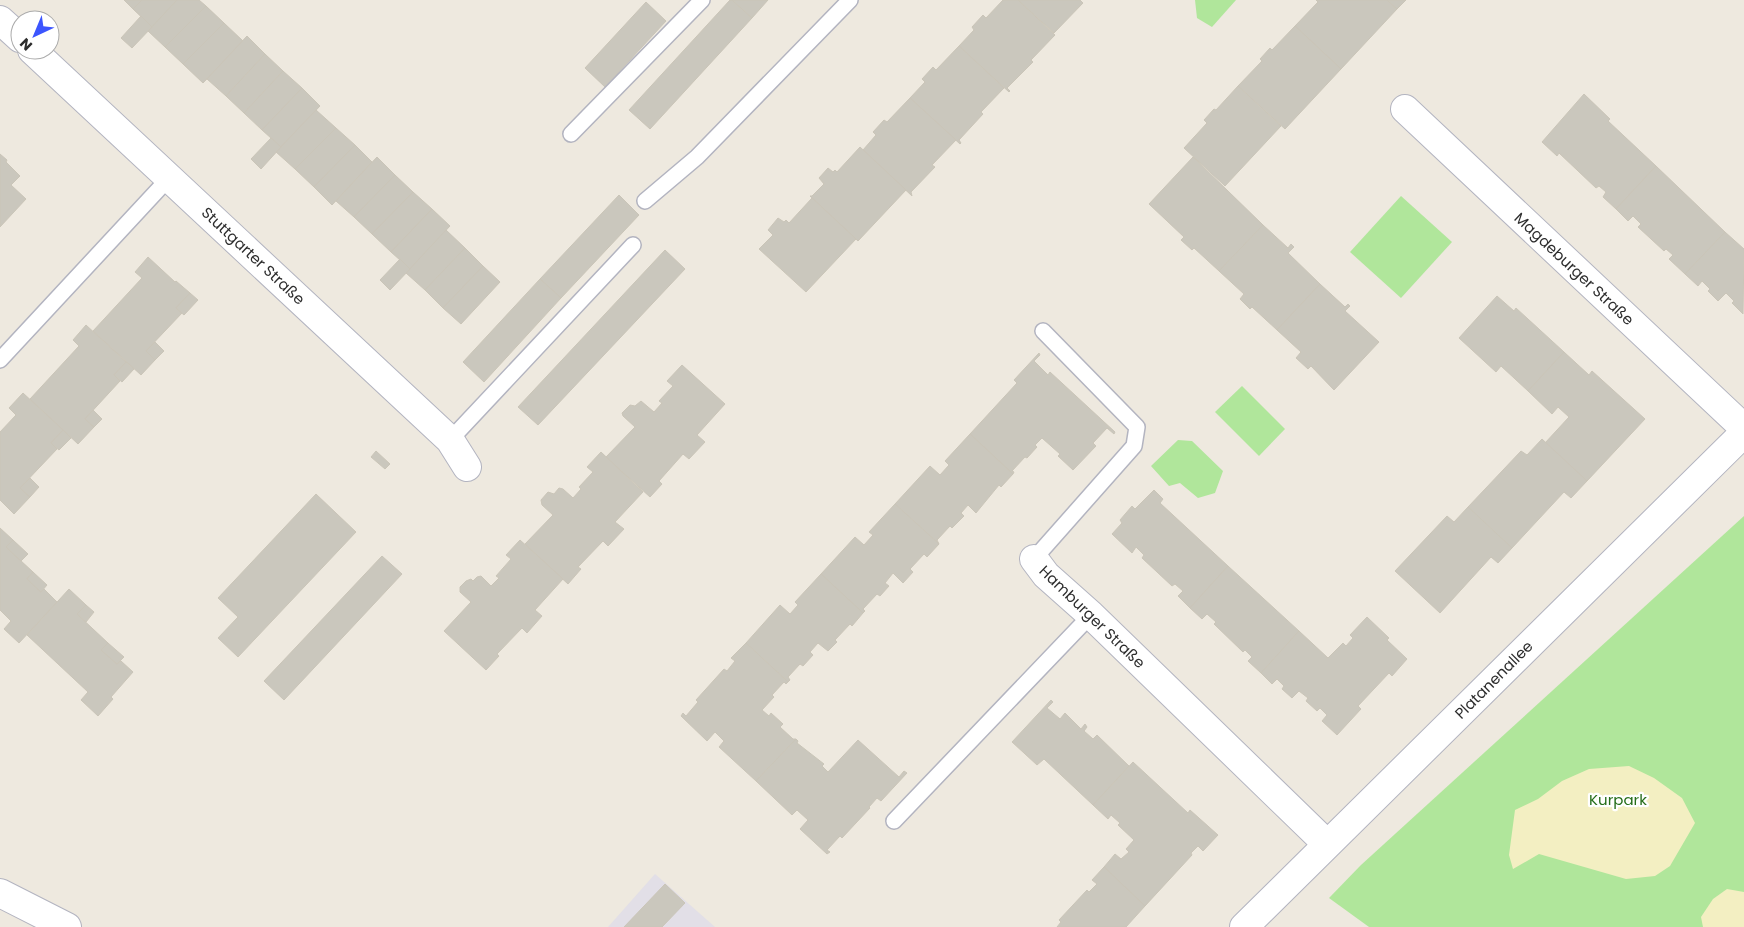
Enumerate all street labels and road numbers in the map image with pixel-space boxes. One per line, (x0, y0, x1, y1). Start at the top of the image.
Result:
street label: Stuttgarter Straße (197, 202, 310, 309)
street label: Magdeburger Straße (1510, 208, 1639, 330)
street label: Hamburger Straße (1035, 561, 1150, 673)
street label: Platanenallee (1450, 636, 1537, 723)

